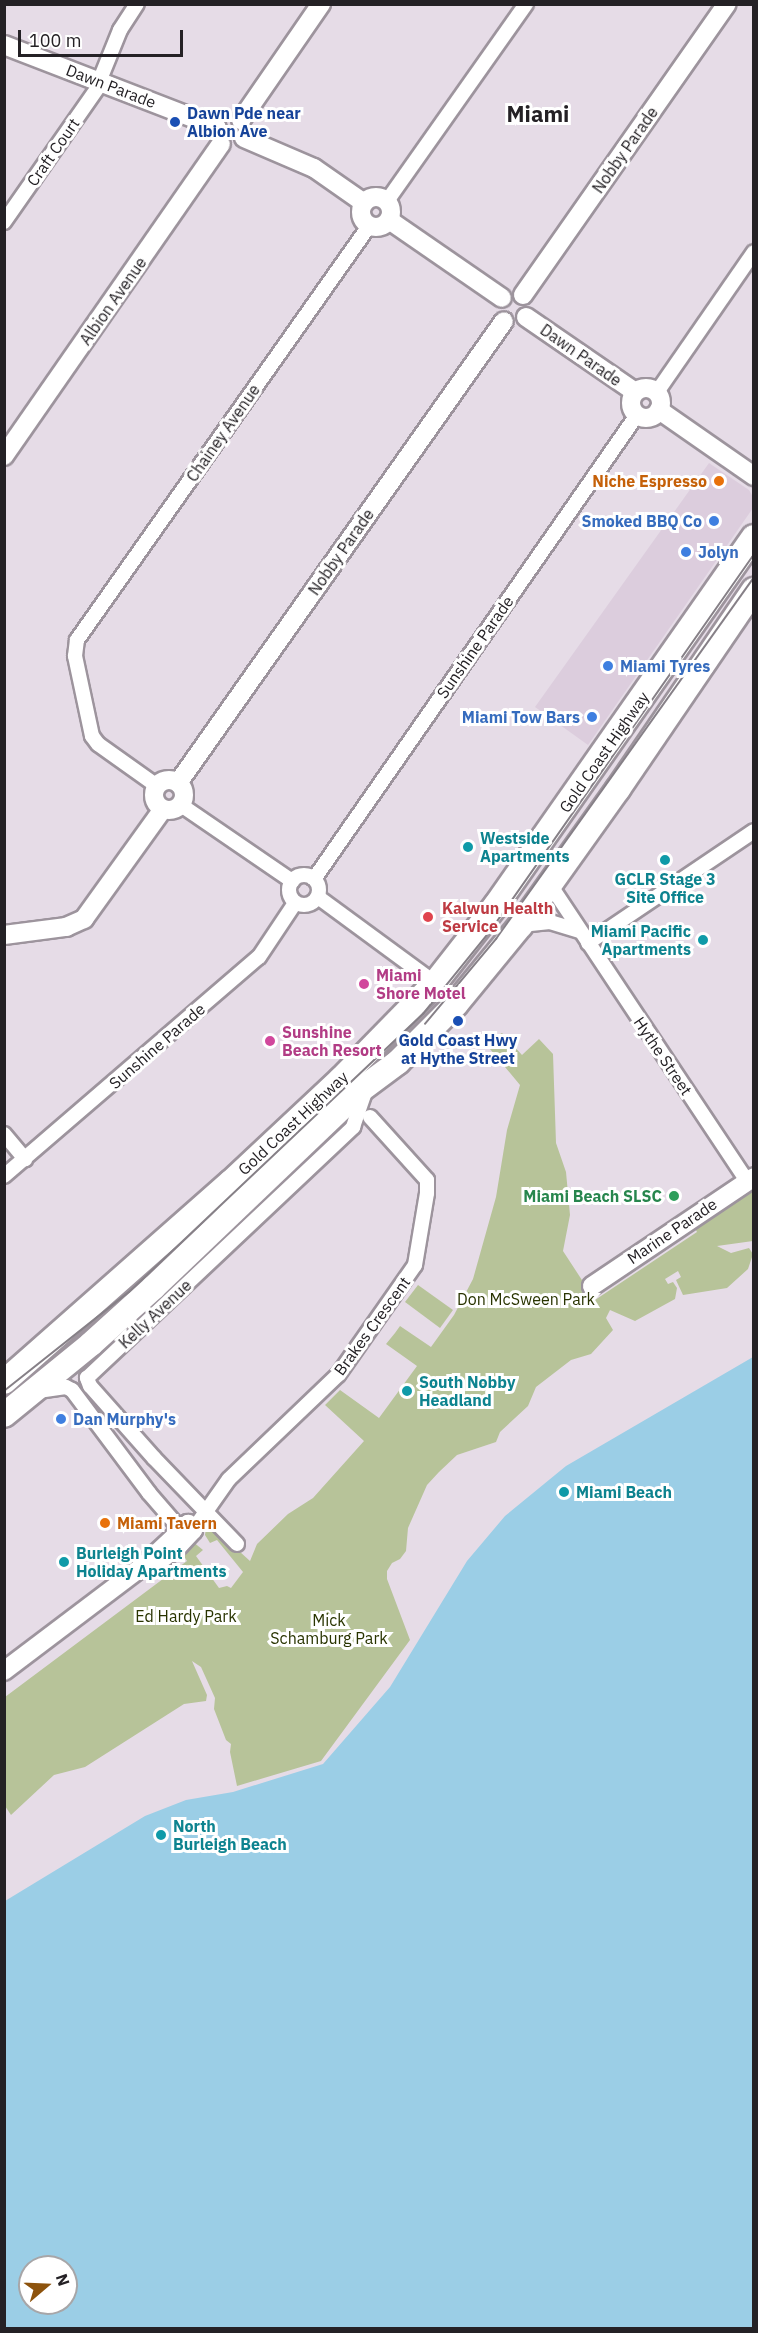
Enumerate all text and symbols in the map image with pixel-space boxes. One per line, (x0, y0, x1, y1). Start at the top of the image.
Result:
scale bar (21, 18, 186, 56)
text: 100 m (29, 29, 81, 52)
street label: Dawn Parade (63, 60, 159, 112)
district label: Miami (507, 101, 569, 127)
place label: Dawn Pde near Albion Ave (187, 103, 301, 141)
street label: Nobby Parade (588, 103, 662, 197)
street label: Craft Court (23, 114, 83, 190)
marker: Dawn Pde near Albion Ave (168, 115, 182, 129)
street label: Albion Avenue (76, 253, 150, 349)
street label: Dawn Parade (537, 320, 625, 390)
street label: Chainey Avenue (182, 381, 264, 485)
place label: Niche Espresso (592, 471, 707, 491)
marker: Niche Espresso (712, 474, 726, 488)
street label: Nobby Parade (304, 505, 378, 599)
place label: Smoked BBQ Co (581, 511, 702, 531)
marker: Smoked BBQ Co (707, 514, 721, 528)
place label: Jolyn (698, 542, 739, 562)
marker: Jolyn (679, 545, 693, 559)
street label: Sunshine Parade (433, 592, 517, 702)
place label: Miami Tyres (620, 656, 710, 676)
marker: Miami Tyres (601, 659, 615, 673)
street label: Gold Coast Highway (555, 688, 653, 816)
place label: Miami Tow Bars (462, 707, 580, 727)
marker: Miami Tow Bars (585, 710, 599, 724)
place label: Westside Apartments (480, 828, 569, 866)
marker: Westside Apartments (461, 840, 475, 854)
marker: GCLR Stage 3 Site Office (658, 853, 672, 867)
place label: GCLR Stage 3 Site Office (614, 869, 716, 907)
place label: Kalwun Health Service (442, 898, 553, 936)
marker: Kalwun Health Service (419, 908, 437, 926)
place label: Miami Pacific Apartments (591, 921, 691, 959)
marker: Miami Pacific Apartments (696, 933, 710, 947)
place label: Miami Shore Motel (376, 965, 466, 1003)
marker: Miami Shore Motel (357, 977, 371, 991)
street label: Sunshine Parade (105, 999, 209, 1093)
street label: Hythe Street (630, 1013, 696, 1099)
marker: Gold Coast Hwy at Hythe Street (451, 1014, 465, 1028)
place label: Sunshine Beach Resort (282, 1022, 382, 1060)
place label: Gold Coast Hwy at Hythe Street (399, 1030, 517, 1068)
marker: Sunshine Beach Resort (263, 1034, 277, 1048)
street label: Gold Coast Highway (234, 1067, 352, 1179)
place label: Miami Beach SLSC (523, 1186, 662, 1206)
marker: Miami Beach SLSC (667, 1189, 681, 1203)
street label: Marine Parade (624, 1194, 720, 1268)
street label: Brakes Crescent (330, 1273, 414, 1379)
street label: Kelly Avenue (115, 1276, 195, 1352)
park label: Don McSween Park (457, 1289, 595, 1309)
place label: South Nobby Headland (419, 1372, 515, 1410)
marker: South Nobby Headland (400, 1384, 414, 1398)
place label: Dan Murphy's (73, 1409, 176, 1429)
marker: Dan Murphy's (54, 1412, 68, 1426)
place label: Miami Beach (576, 1482, 672, 1502)
marker: Miami Beach (557, 1485, 571, 1499)
place label: Miami Tavern (117, 1513, 217, 1533)
marker: Miami Tavern (98, 1516, 112, 1530)
place label: Burleigh Point Holiday Apartments (76, 1543, 227, 1581)
marker: Burleigh Point Holiday Apartments (57, 1555, 71, 1569)
park label: Ed Hardy Park (135, 1606, 237, 1626)
park label: Mick Schamburg Park (270, 1610, 388, 1648)
place label: North Burleigh Beach (173, 1816, 287, 1854)
marker: North Burleigh Beach (154, 1828, 168, 1842)
north arrow (18, 2255, 78, 2315)
text: N (52, 2271, 74, 2289)

